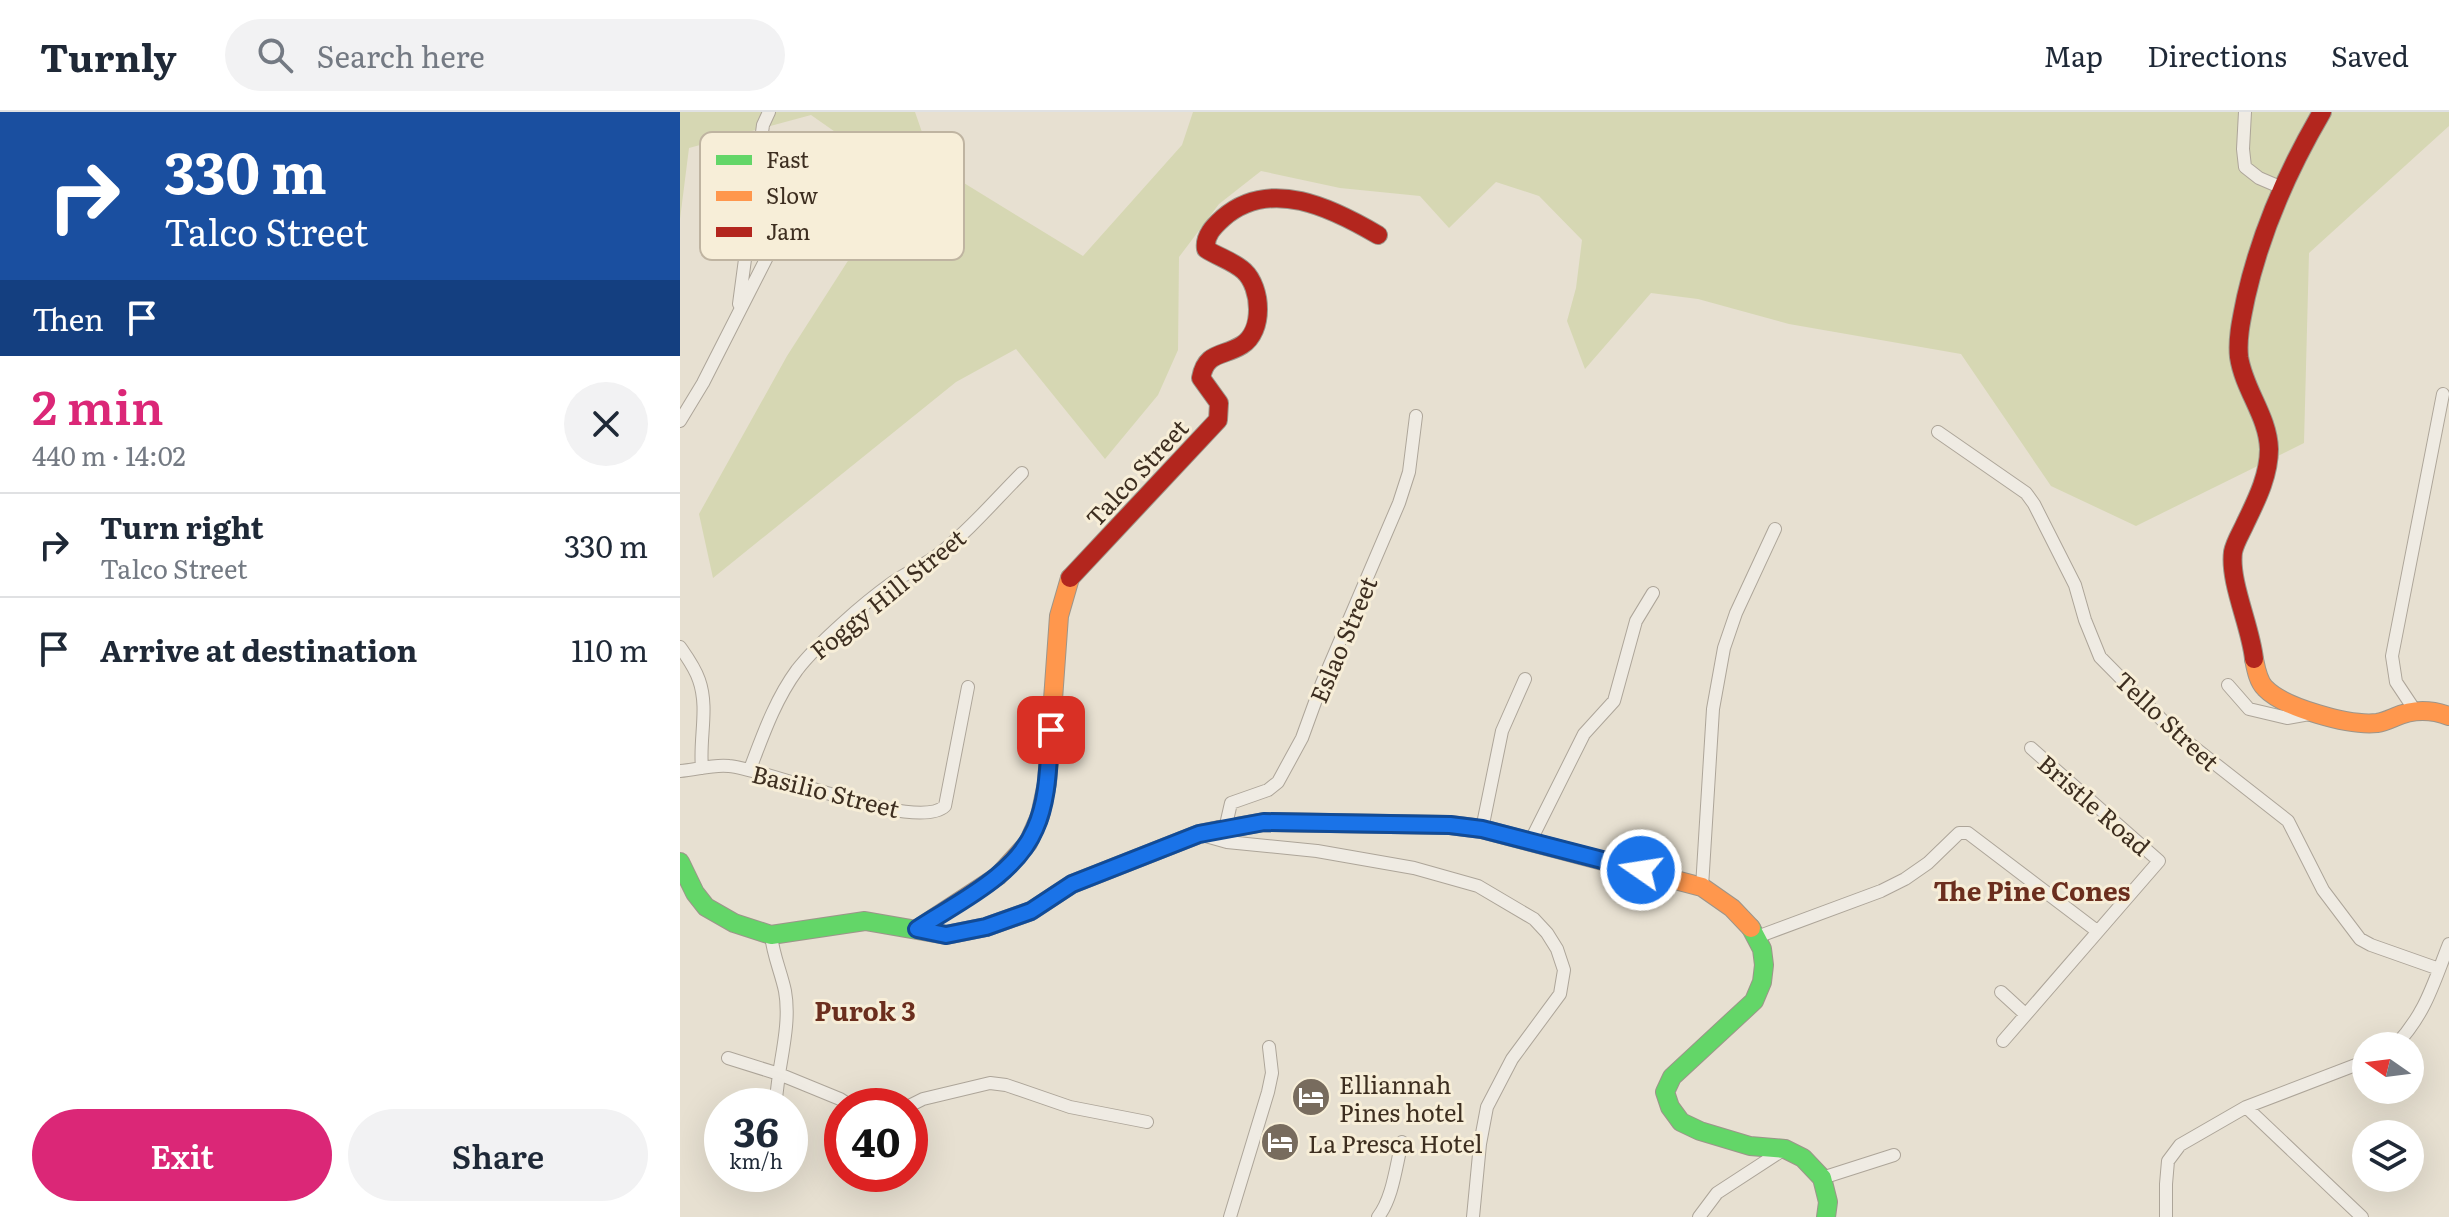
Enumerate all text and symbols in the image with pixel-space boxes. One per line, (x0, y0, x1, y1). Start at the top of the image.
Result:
search box (225, 19, 785, 91)
text: Turnly (40, 27, 177, 84)
icon: search (253, 33, 297, 77)
text: Search here (317, 33, 485, 77)
text: Map (2044, 34, 2103, 76)
text: Directions (2147, 34, 2287, 76)
text: Saved (2331, 34, 2409, 76)
text: 330 m (164, 128, 327, 211)
legend (700, 132, 964, 260)
text: Fast (766, 142, 809, 175)
icon: right (32, 144, 136, 248)
text: Slow (766, 178, 818, 211)
text: Talco Street (164, 204, 368, 257)
text: Jam (766, 214, 810, 247)
text: Then (32, 296, 104, 340)
icon: arrive (120, 296, 164, 340)
text: 2 min (32, 369, 164, 440)
button: close (564, 382, 648, 466)
street label: Talco Street (1077, 410, 1195, 534)
text: 440 m · 14:02 (32, 435, 186, 474)
text: Turn right (100, 504, 264, 548)
street label: Foggy Hill Street (802, 519, 972, 667)
icon: right (32, 523, 76, 567)
text: 330 m (564, 523, 648, 567)
text: Talco Street (100, 548, 248, 587)
street label: Eslao Street (1300, 570, 1385, 708)
icon: arrive (32, 627, 76, 671)
text: Arrive at destination (100, 627, 417, 671)
text: 110 m (571, 627, 648, 671)
street label: Tello Street (2108, 662, 2228, 778)
pin (1017, 696, 1085, 764)
icon: arrive (1029, 708, 1073, 752)
street label: Bristle Road (2031, 745, 2159, 863)
street label: Basilio Street (749, 755, 904, 825)
position arrow (1599, 828, 1683, 912)
district label: The Pine Cones (1934, 870, 2130, 909)
district label: Purok 3 (814, 990, 916, 1029)
north arrow (2352, 1032, 2424, 1104)
map controls (2352, 1032, 2424, 1192)
place label: Elliannah Pines hotel (1339, 1066, 1464, 1129)
hotel icon: Elliannah Pines hotel (1290, 1076, 1332, 1118)
speed limit sign: 40 (824, 1088, 928, 1192)
text: 36 (733, 1100, 779, 1159)
button: Exit (32, 1109, 332, 1201)
button: Share (348, 1109, 648, 1201)
button: layers (2352, 1120, 2424, 1192)
hotel icon: La Presca Hotel (1259, 1121, 1301, 1163)
place label: La Presca Hotel (1308, 1125, 1483, 1160)
text: km/h (729, 1145, 783, 1175)

